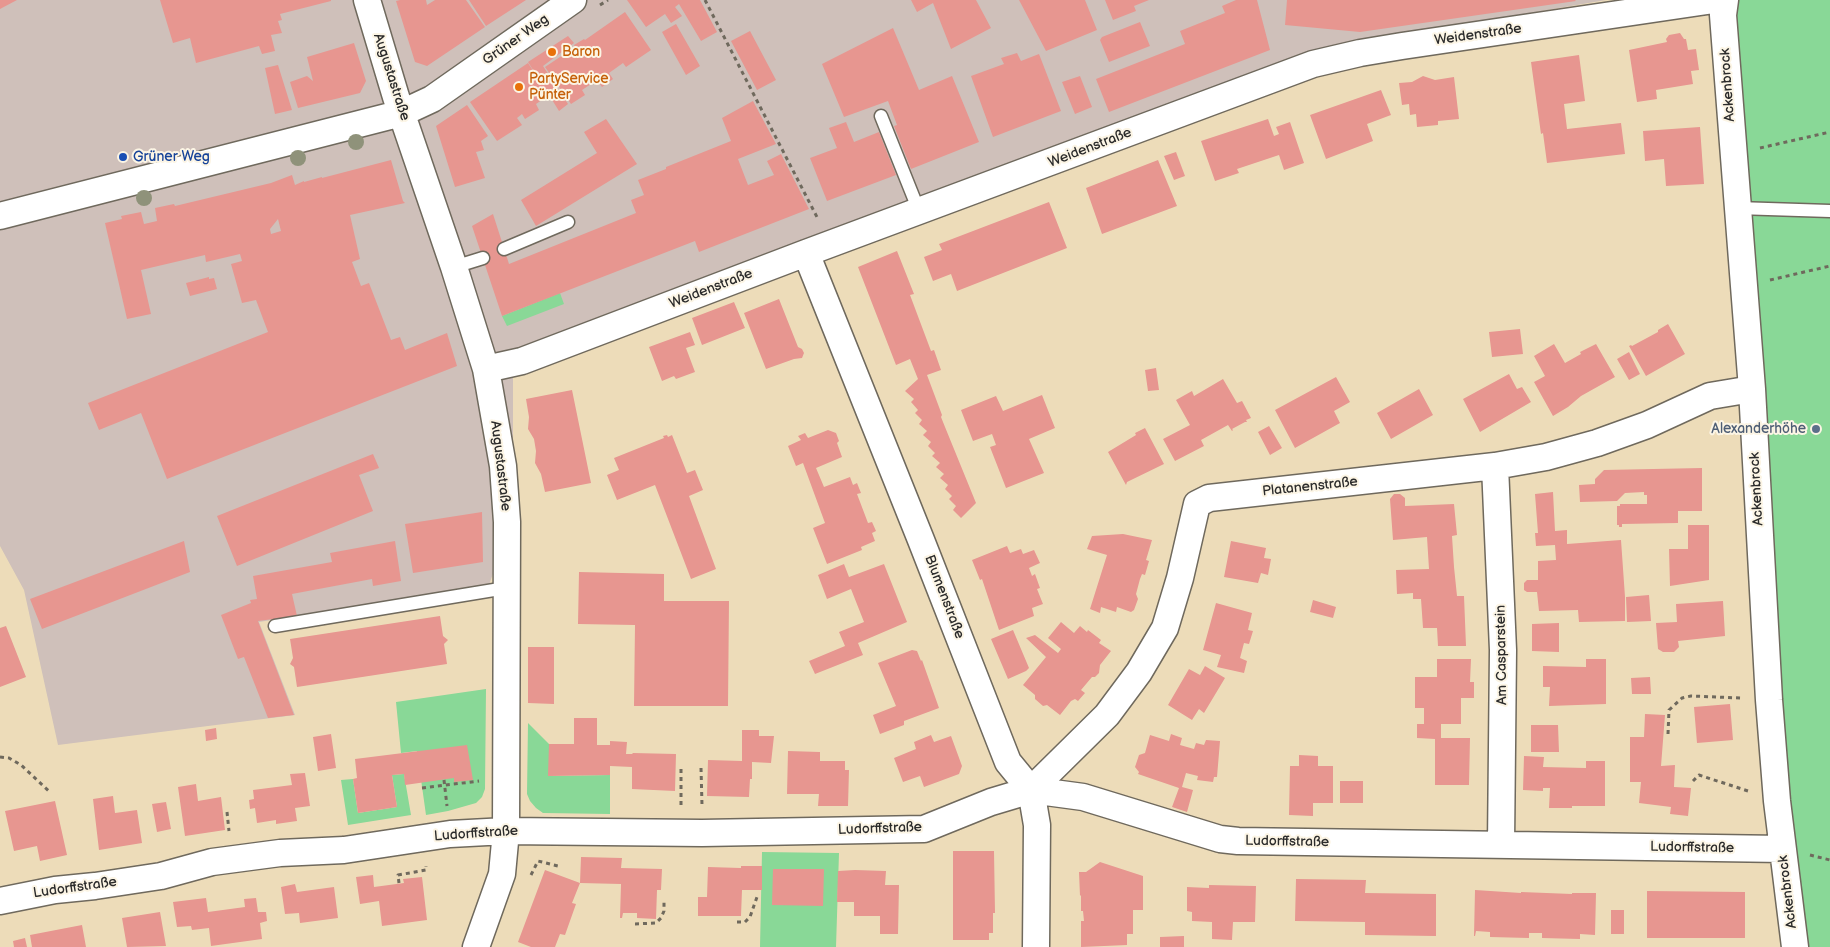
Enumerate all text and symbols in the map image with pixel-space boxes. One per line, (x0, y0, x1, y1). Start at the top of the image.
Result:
street label: Grüner Weg (480, 11, 552, 69)
street label: Weidenstraße (1433, 21, 1523, 49)
street label: Augustastraße (369, 31, 413, 123)
place label: Baron (562, 44, 600, 60)
marker: Baron (546, 46, 558, 58)
street label: Ackenbrock (1717, 48, 1739, 122)
place label: PartyService Pünter (529, 71, 609, 104)
marker: PartyService Pünter (513, 81, 525, 93)
street label: Weidenstraße (1046, 124, 1134, 172)
place label: Grüner Weg (133, 149, 210, 165)
marker: Grüner Weg (117, 151, 129, 163)
street label: Weidenstraße (667, 265, 755, 313)
street label: Augustastraße (486, 420, 514, 512)
place label: Alexanderhöhe (1711, 421, 1806, 437)
marker: Alexanderhöhe (1810, 423, 1822, 435)
street label: Ackenbrock (1747, 452, 1767, 526)
street label: Platanenstraße (1262, 474, 1358, 500)
street label: Blumenstraße (920, 553, 968, 641)
street label: Am Casparstein (1493, 605, 1511, 705)
street label: Ludorffstraße (838, 819, 922, 839)
street label: Ludorffstraße (433, 823, 519, 845)
street label: Ludorffstraße (1245, 833, 1329, 851)
street label: Ludorffstraße (1650, 839, 1734, 857)
street label: Ackenbrock (1775, 854, 1801, 930)
street label: Ludorffstraße (32, 874, 118, 902)

